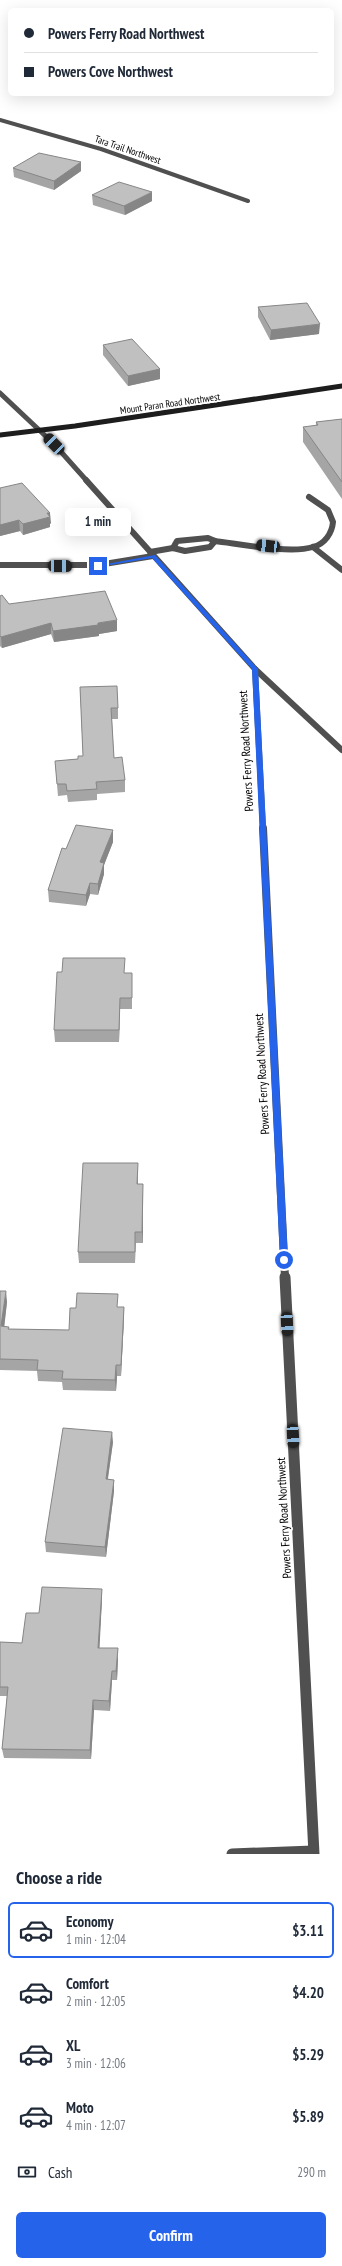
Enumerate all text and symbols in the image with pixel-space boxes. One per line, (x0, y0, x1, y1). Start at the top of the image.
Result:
text: Powers Ferry Road Northwest (48, 24, 204, 43)
text: Powers Cove Northwest (48, 62, 173, 81)
street label: Tara Trail Northwest (93, 132, 163, 167)
street label: Mount Paran Road Northwest (119, 390, 221, 417)
car (41, 431, 67, 457)
callout: 1 min (65, 508, 131, 536)
text: 1 min (85, 513, 111, 530)
car (255, 539, 281, 553)
route end (89, 557, 107, 575)
car (48, 560, 72, 572)
street label: Powers Ferry Road Northwest (235, 689, 256, 812)
street label: Powers Ferry Road Northwest (251, 1012, 272, 1135)
route start (275, 1251, 293, 1269)
car (280, 1312, 294, 1336)
car (286, 1424, 300, 1448)
street label: Powers Ferry Road Northwest (273, 1456, 294, 1579)
text: Choose a ride (16, 1866, 102, 1889)
icon: car (18, 1912, 54, 1948)
text: Economy (66, 1912, 114, 1931)
text: $3.11 (292, 1921, 324, 1940)
text: 1 min · 12:04 (66, 1931, 126, 1948)
icon: car (18, 1974, 54, 2010)
text: Comfort (66, 1974, 109, 1993)
text: $4.20 (292, 1983, 324, 2002)
text: 2 min · 12:05 (66, 1993, 126, 2010)
icon: car (18, 2036, 54, 2072)
text: XL (66, 2036, 80, 2055)
text: $5.29 (292, 2045, 324, 2064)
text: 3 min · 12:06 (66, 2055, 126, 2072)
icon: car (18, 2098, 54, 2134)
text: Moto (66, 2098, 94, 2117)
text: $5.89 (292, 2107, 324, 2126)
text: 4 min · 12:07 (66, 2117, 126, 2134)
icon: cash (16, 2161, 38, 2183)
text: Cash (48, 2163, 72, 2182)
text: 290 m (297, 2164, 326, 2181)
button: Confirm (16, 2212, 326, 2258)

